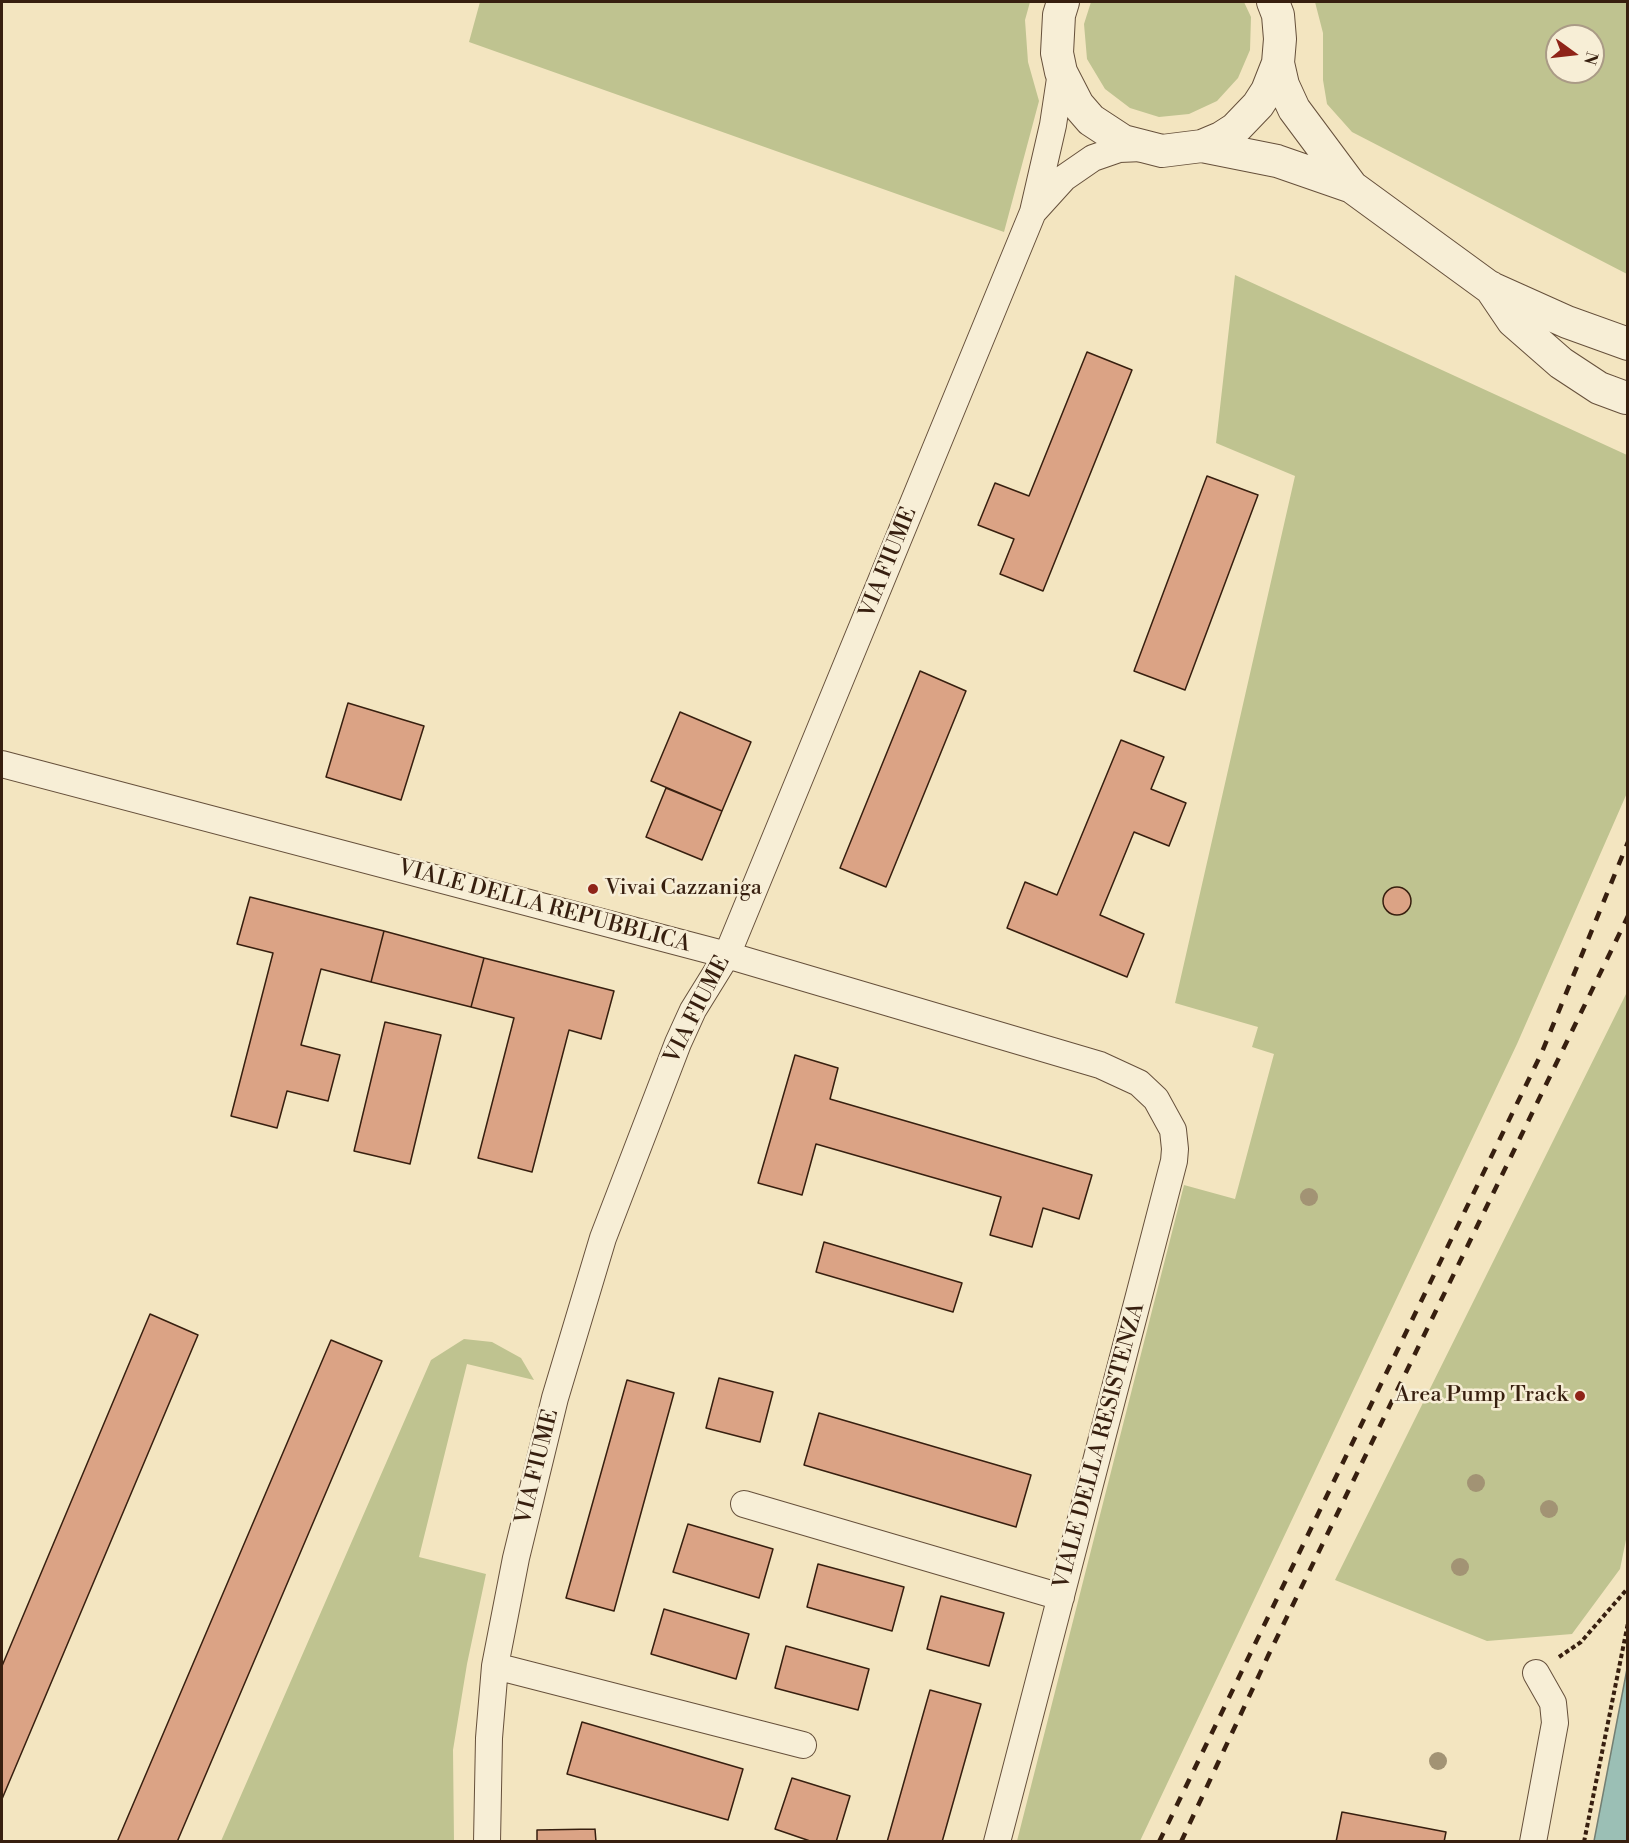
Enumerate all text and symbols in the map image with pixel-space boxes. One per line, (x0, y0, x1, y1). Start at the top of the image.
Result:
north arrow (1545, 24, 1605, 84)
text: N (1579, 49, 1602, 67)
street label: VIA FIUME (855, 504, 923, 622)
street label: VIALE DELLA REPUBBLICA (395, 855, 693, 959)
place label: Vivai Cazzaniga (605, 876, 762, 902)
marker: Vivai Cazzaniga (586, 882, 600, 896)
street label: VIA FIUME (660, 952, 736, 1068)
street label: VIALE DELLA RESISTENZA (1049, 1300, 1151, 1592)
place label: Area Pump Track (1395, 1383, 1568, 1409)
marker: Area Pump Track (1573, 1389, 1587, 1403)
street label: VIA FIUME (511, 1407, 565, 1527)

